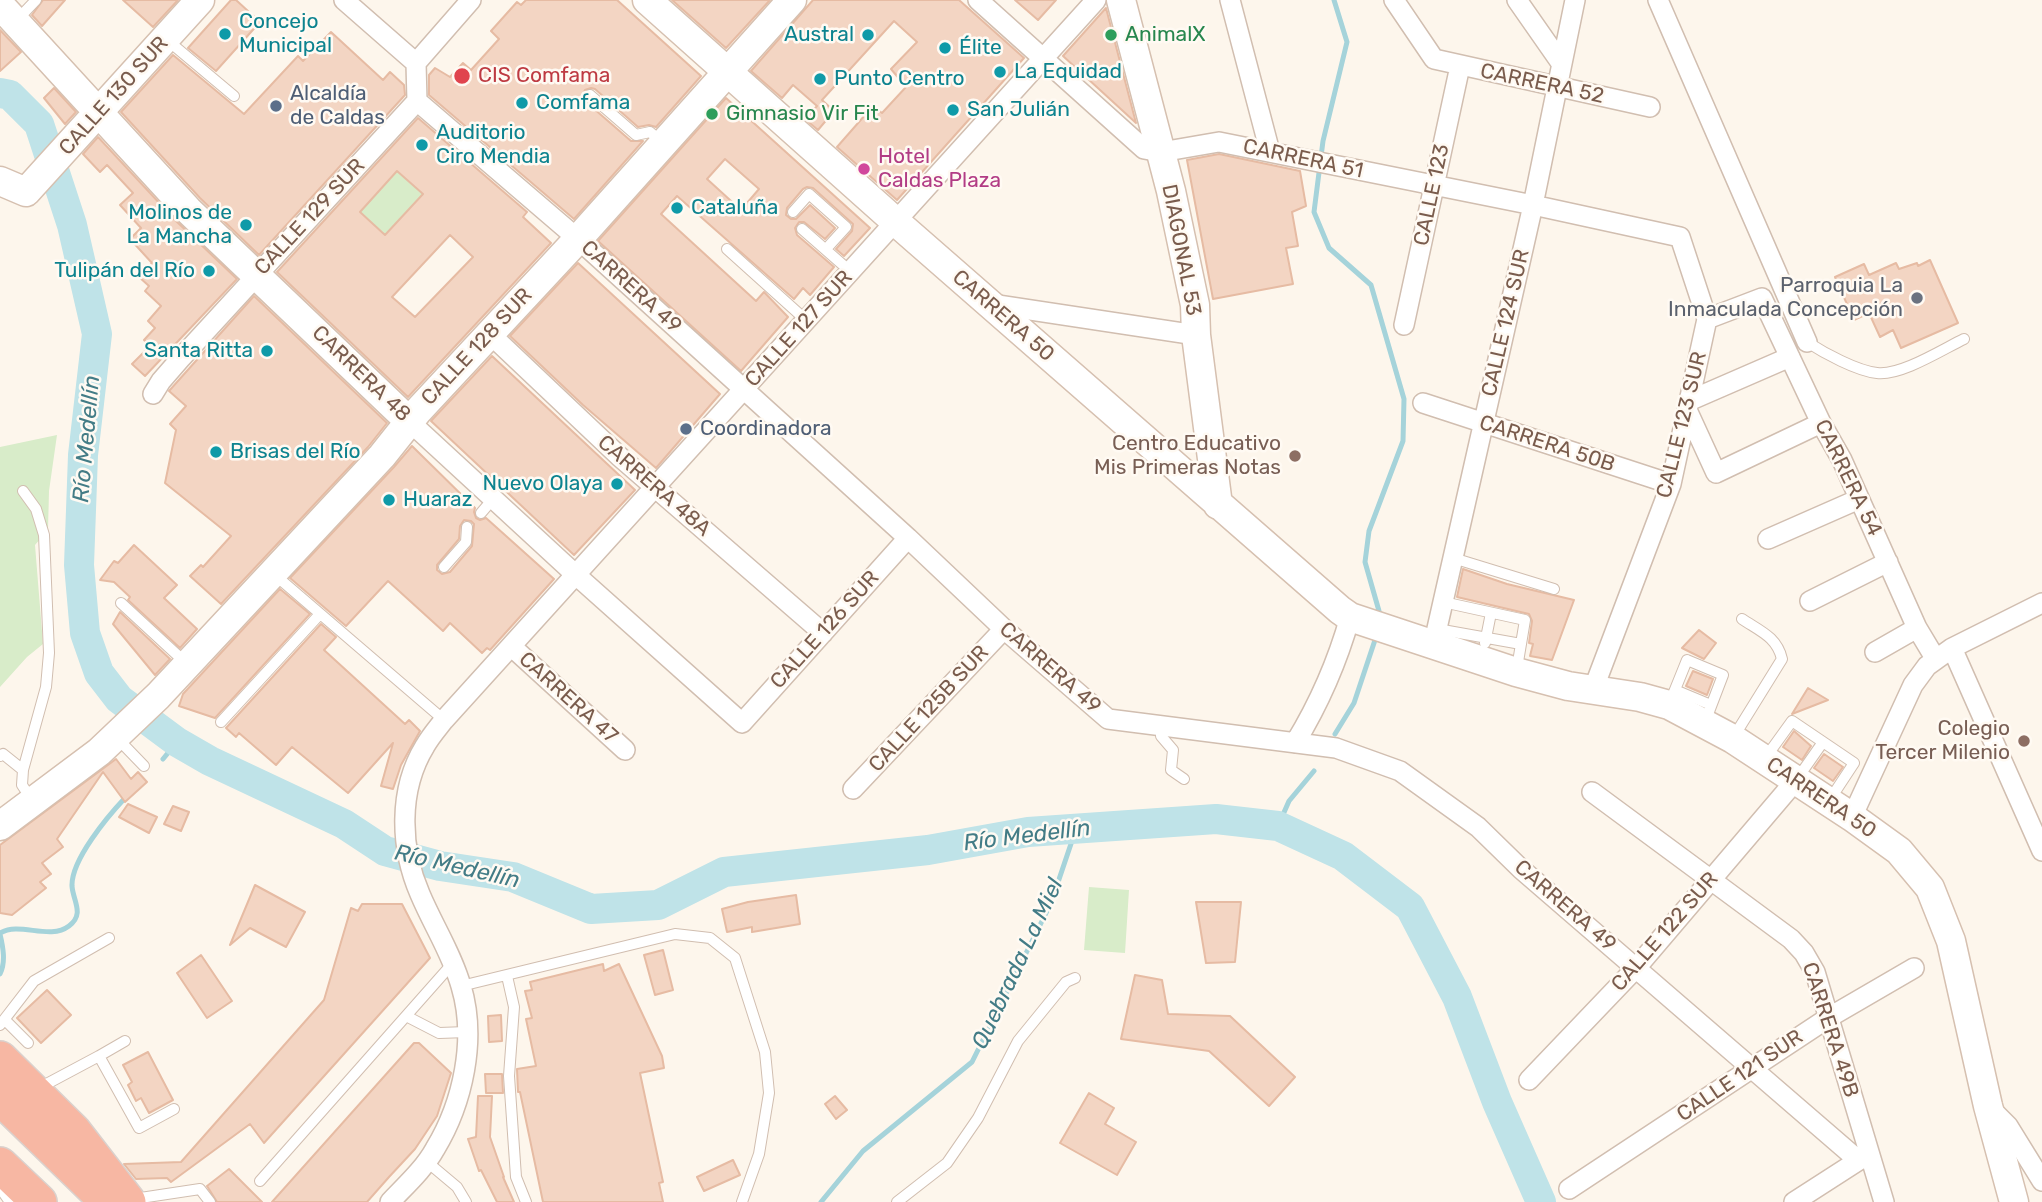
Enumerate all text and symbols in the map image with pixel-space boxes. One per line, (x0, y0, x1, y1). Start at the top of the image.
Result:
place label: Concejo Municipal (239, 9, 332, 59)
place label: Austral (784, 22, 854, 48)
place label: AnimalX (1125, 22, 1206, 48)
marker: Concejo Municipal (217, 26, 233, 42)
marker: Austral (860, 27, 876, 43)
marker: AnimalX (1103, 27, 1119, 43)
street label: CALLE 130 SUR (54, 31, 174, 161)
place label: Élite (959, 35, 1002, 61)
marker: Élite (937, 40, 953, 56)
place label: La Equidad (1014, 59, 1122, 85)
street label: CARRERA 52 (1478, 59, 1606, 109)
place label: CIS Comfama (478, 63, 610, 89)
marker: La Equidad (992, 64, 1008, 80)
marker: CIS Comfama (452, 66, 472, 86)
place label: Punto Centro (834, 66, 964, 92)
marker: Punto Centro (812, 71, 828, 87)
place label: Alcaldía de Caldas (290, 81, 385, 131)
place label: Comfama (536, 90, 630, 116)
marker: Comfama (514, 95, 530, 111)
place label: San Julián (967, 97, 1070, 123)
marker: Alcaldía de Caldas (268, 98, 284, 114)
place label: Gimnasio Vir Fit (726, 101, 879, 127)
marker: San Julián (945, 102, 961, 118)
marker: Gimnasio Vir Fit (704, 106, 720, 122)
place label: Auditorio Ciro Mendia (436, 120, 550, 170)
street label: CARRERA 51 (1241, 134, 1365, 184)
marker: Auditorio Ciro Mendia (414, 137, 430, 153)
street label: CALLE 123 (1409, 142, 1455, 248)
place label: Hotel Caldas Plaza (878, 144, 1001, 194)
street label: CALLE 129 SUR (250, 154, 370, 280)
marker: Hotel Caldas Plaza (856, 161, 872, 177)
street label: DIAGONAL 53 (1156, 182, 1206, 318)
place label: Cataluña (691, 195, 778, 221)
place label: Molinos de La Mancha (126, 200, 232, 250)
marker: Cataluña (669, 200, 685, 216)
marker: Molinos de La Mancha (238, 217, 254, 233)
street label: CARRERA 49 (576, 235, 686, 339)
street label: CALLE 124 SUR (1477, 247, 1535, 399)
place label: Tulipán del Río (54, 258, 195, 284)
marker: Tulipán del Río (201, 263, 217, 279)
street label: CARRERA 50 (947, 265, 1059, 367)
street label: CALLE 127 SUR (740, 266, 858, 392)
place label: Parroquia La Inmaculada Concepción (1668, 273, 1903, 323)
street label: CALLE 128 SUR (416, 283, 538, 411)
marker: Parroquia La Inmaculada Concepción (1909, 290, 1925, 306)
street label: CARRERA 48 (306, 321, 416, 427)
place label: Santa Ritta (144, 338, 253, 364)
marker: Santa Ritta (259, 343, 275, 359)
street label: CALLE 123 SUR (1652, 349, 1712, 501)
water label: Río Medellín (68, 374, 106, 504)
street label: CARRERA 50B (1476, 410, 1618, 478)
place label: Coordinadora (700, 416, 832, 442)
street label: CARRERA 54 (1809, 416, 1887, 540)
marker: Coordinadora (678, 421, 694, 437)
street label: CARRERA 48A (592, 430, 716, 542)
place label: Centro Educativo Mis Primeras Notas (1094, 431, 1281, 481)
place label: Brisas del Río (230, 439, 361, 465)
marker: Brisas del Río (208, 444, 224, 460)
marker: Centro Educativo Mis Primeras Notas (1287, 448, 1303, 464)
place label: Nuevo Olaya (482, 471, 603, 497)
marker: Nuevo Olaya (609, 476, 625, 492)
place label: Huaraz (403, 487, 472, 513)
marker: Huaraz (381, 492, 397, 508)
street label: CALLE 126 SUR (765, 566, 885, 694)
street label: CARRERA 49 (994, 617, 1106, 719)
street label: CALLE 125B SUR (864, 640, 994, 778)
street label: CARRERA 47 (513, 647, 623, 749)
place label: Colegio Tercer Milenio (1875, 716, 2010, 766)
marker: Colegio Tercer Milenio (2016, 733, 2032, 749)
street label: CARRERA 50 (1761, 752, 1881, 844)
water label: Río Medellín (962, 815, 1092, 857)
water label: Río Medellín (392, 839, 522, 895)
street label: CARRERA 49 (1509, 855, 1621, 957)
street label: CALLE 122 SUR (1606, 867, 1724, 997)
water label: Quebrada La Miel (966, 874, 1070, 1054)
street label: CARRERA 49B (1796, 959, 1864, 1101)
street label: CALLE 121 SUR (1672, 1025, 1808, 1127)

